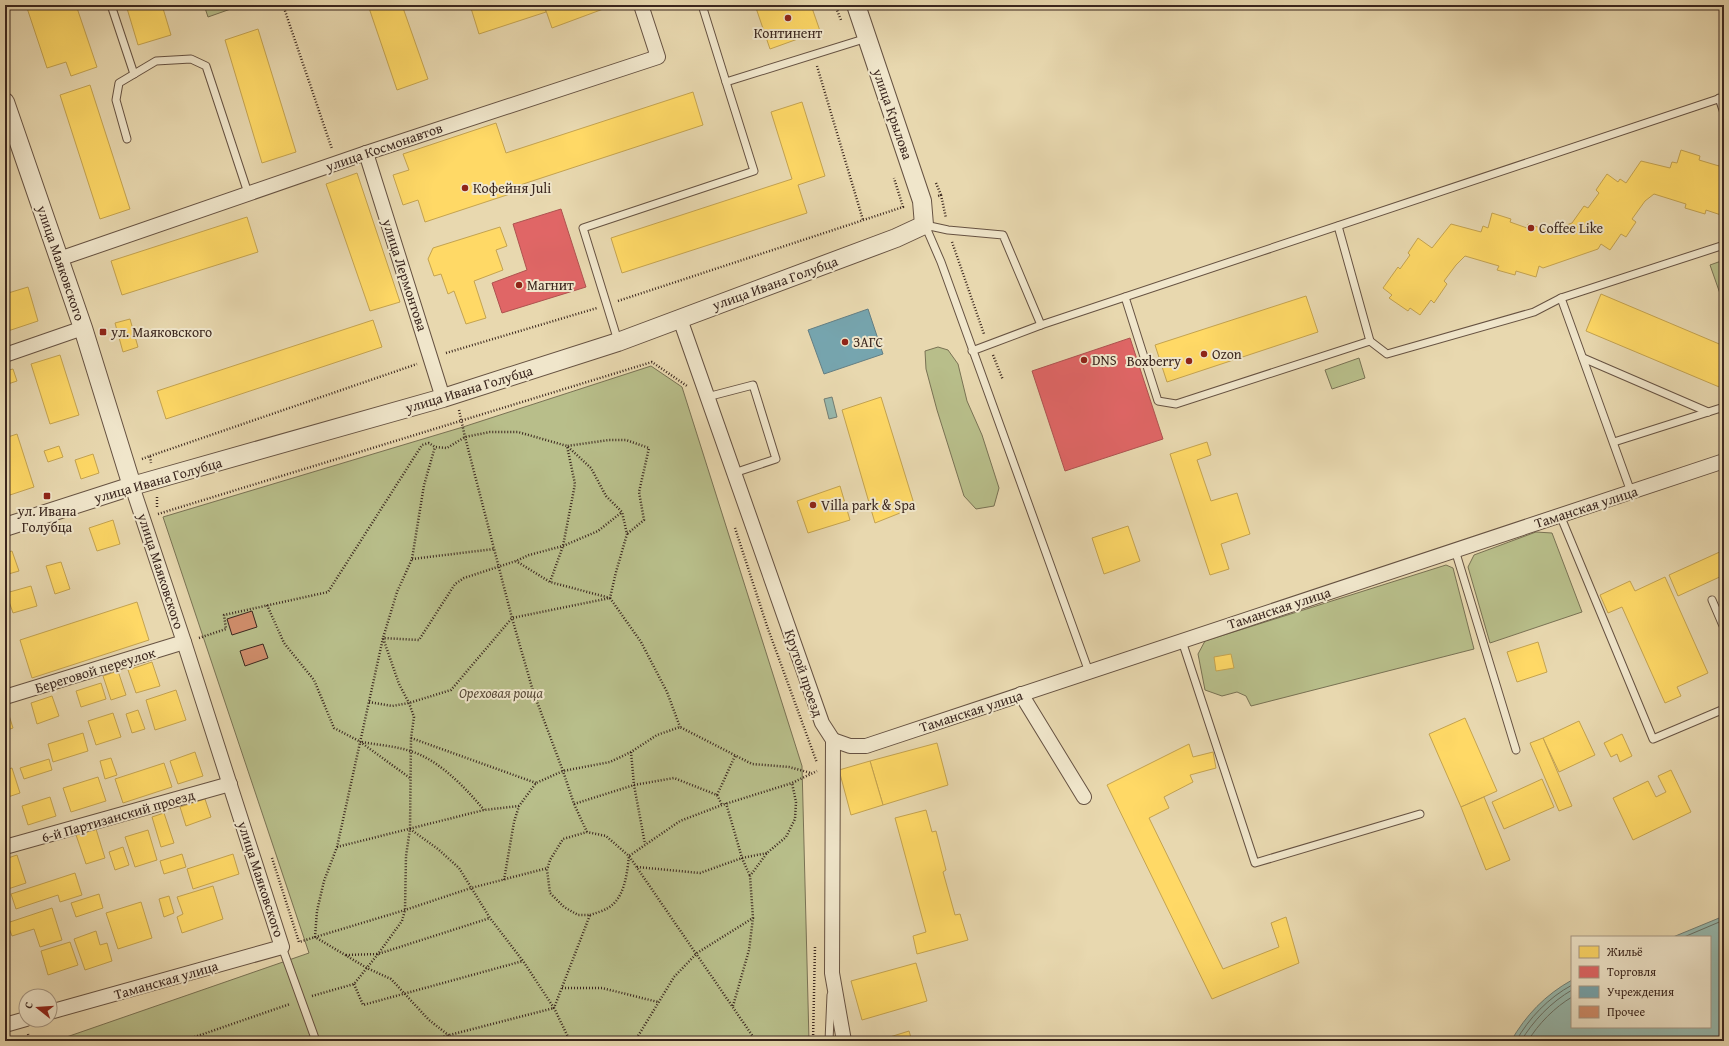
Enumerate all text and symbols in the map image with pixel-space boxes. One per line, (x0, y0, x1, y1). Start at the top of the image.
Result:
marker: Континент (783, 13, 793, 23)
place label: Континент (754, 23, 822, 43)
street label: улица Крылова (868, 65, 918, 163)
street label: улица Космонавтов (322, 118, 445, 177)
place label: Кофейня Juli (473, 178, 551, 198)
marker: Кофейня Juli (460, 183, 470, 193)
street label: улица Маяковского (32, 202, 90, 323)
street label: улица Лермонтова (377, 216, 433, 334)
place label: Coffee Like (1539, 218, 1604, 238)
marker: Coffee Like (1526, 223, 1536, 233)
street label: улица Ивана Голубца (709, 251, 841, 315)
place label: Магнит (527, 275, 574, 295)
marker: Магнит (514, 280, 524, 290)
place label: ул. Маяковского (110, 322, 212, 342)
marker: ул. Маяковского (98, 327, 108, 337)
place label: ЗАГС (853, 332, 884, 352)
marker: ЗАГС (840, 337, 850, 347)
place label: Ozon (1212, 344, 1242, 364)
marker: Ozon (1199, 349, 1209, 359)
place label: DNS (1092, 350, 1117, 370)
place label: Boxberry (1127, 351, 1181, 371)
marker: DNS (1079, 355, 1089, 365)
marker: Boxberry (1184, 356, 1194, 366)
street label: улица Ивана Голубца (402, 360, 535, 418)
street label: улица Ивана Голубца (91, 452, 225, 508)
street label: Таманская улица (1532, 481, 1641, 533)
marker: ул. Ивана Голубца (42, 491, 52, 501)
place label: Villa park & Spa (821, 495, 916, 515)
marker: Villa park & Spa (808, 500, 818, 510)
place label: ул. Ивана Голубца (16, 501, 77, 537)
street label: улица Маяковского (133, 510, 189, 631)
street label: Таманская улица (1225, 582, 1334, 634)
street label: Крутой проезд (780, 627, 828, 720)
street label: Береговой переулок (32, 642, 158, 698)
park label: Ореховая роща (459, 683, 543, 703)
street label: Таманская улица (917, 685, 1026, 737)
street label: 6-й Партизанский проезд (39, 784, 197, 847)
street label: улица Маяковского (233, 818, 289, 939)
legend (1571, 936, 1711, 1028)
text: Жильё (1606, 943, 1643, 960)
street label: Таманская улица (112, 955, 221, 1004)
text: Торговля (1607, 963, 1656, 980)
text: Учреждения (1607, 983, 1674, 1000)
north arrow (18, 988, 58, 1028)
text: С (20, 1000, 37, 1010)
text: Прочее (1607, 1003, 1645, 1020)

